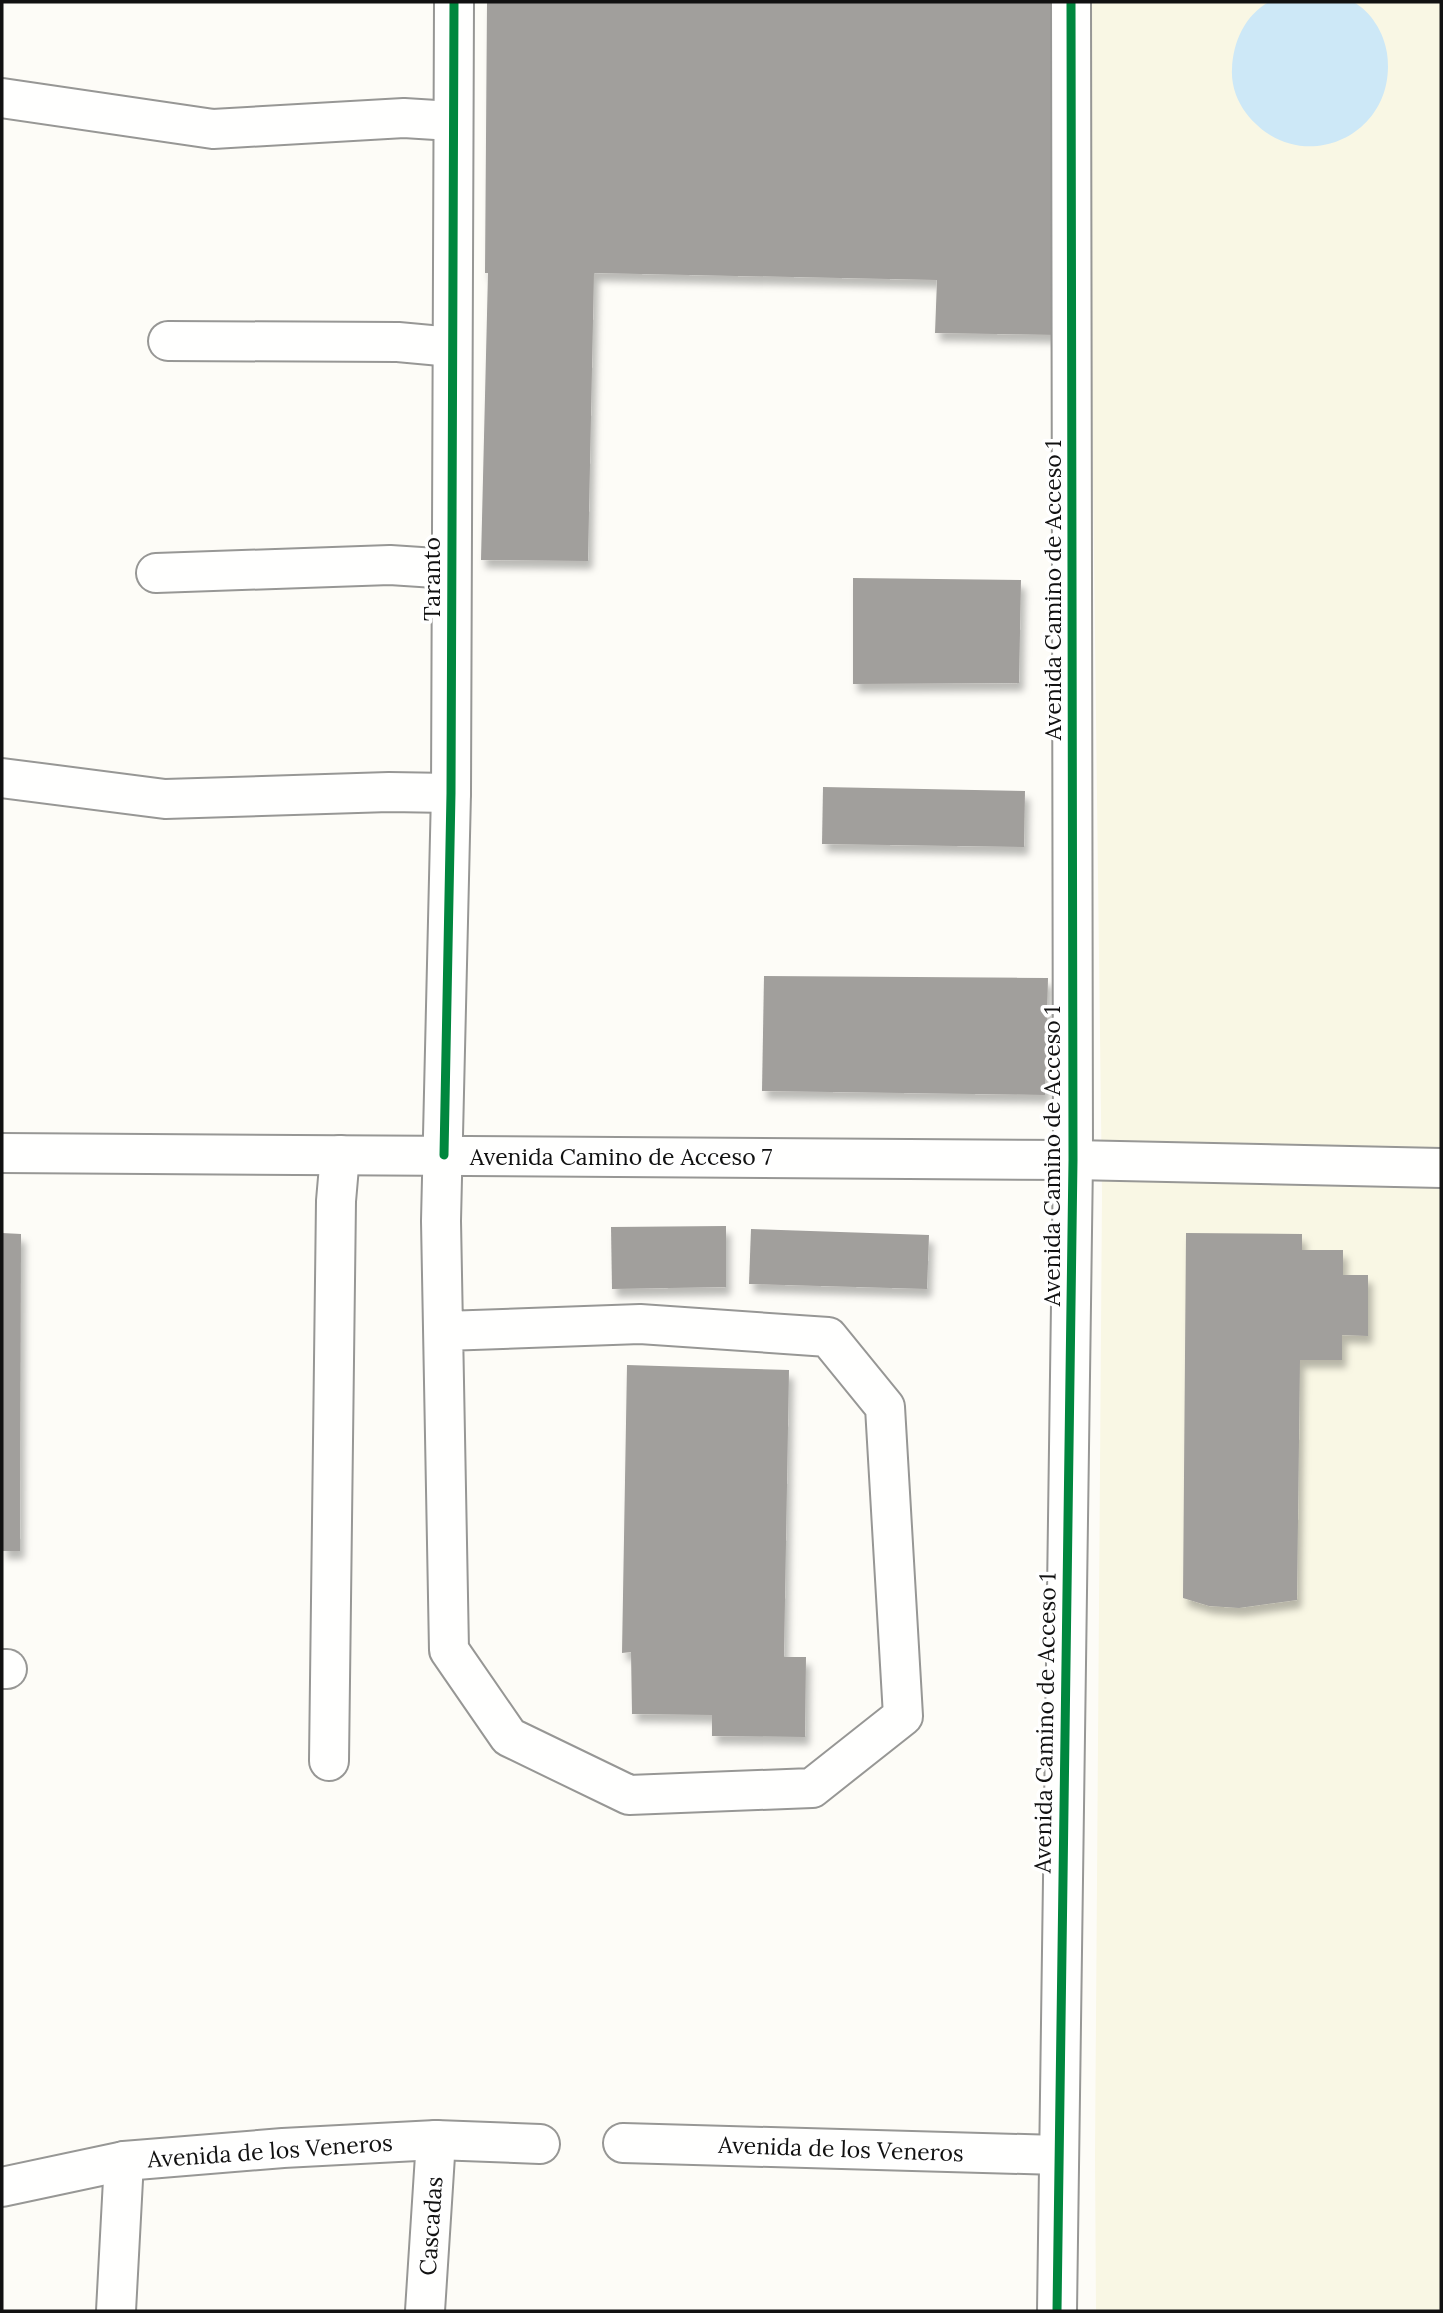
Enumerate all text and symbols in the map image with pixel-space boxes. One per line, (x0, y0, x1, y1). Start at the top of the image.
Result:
street label: Avenida Camino de Acceso 1 (1038, 440, 1067, 741)
street label: Taranto (417, 537, 446, 621)
street label: Avenida Camino de Acceso 1 (1037, 1006, 1066, 1307)
street label: Avenida Camino de Acceso 7 (469, 1142, 773, 1171)
street label: Avenida Camino de Acceso 1 (1027, 1573, 1062, 1874)
street label: Avenida de los Veneros (145, 2127, 393, 2174)
street label: Avenida de los Veneros (717, 2130, 964, 2167)
street label: Cascadas (413, 2176, 448, 2276)

